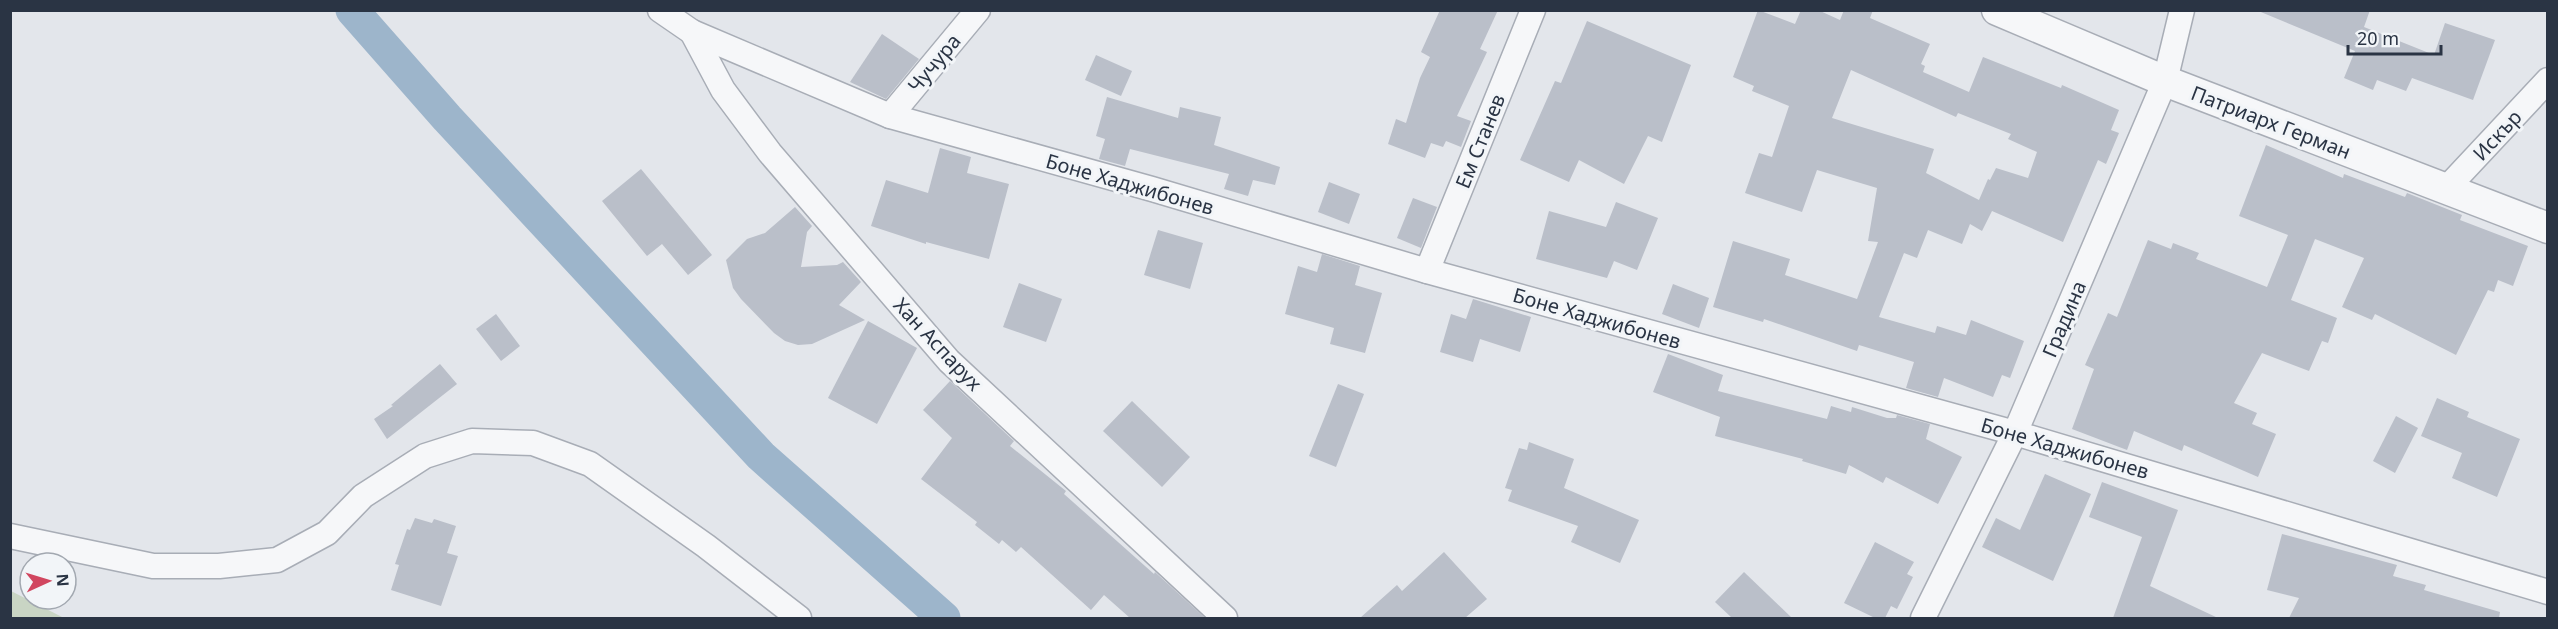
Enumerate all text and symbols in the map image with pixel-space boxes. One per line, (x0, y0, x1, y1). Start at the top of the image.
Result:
scale bar (2348, 18, 2441, 56)
text: 20 m (2357, 26, 2399, 50)
street label: Чучура (902, 28, 966, 98)
street label: Патриарх Герман (2187, 79, 2355, 165)
street label: Ем Станев (1449, 90, 1511, 192)
street label: Искър (2467, 104, 2527, 166)
street label: Боне Хаджибонев (1043, 147, 1217, 221)
street label: Градина (2036, 277, 2092, 361)
street label: Боне Хаджибонев (1510, 281, 1684, 355)
street label: Хан Аспарух (888, 292, 989, 397)
street label: Боне Хаджибонев (1978, 411, 2152, 485)
north arrow (18, 551, 78, 611)
text: N (52, 573, 74, 587)

